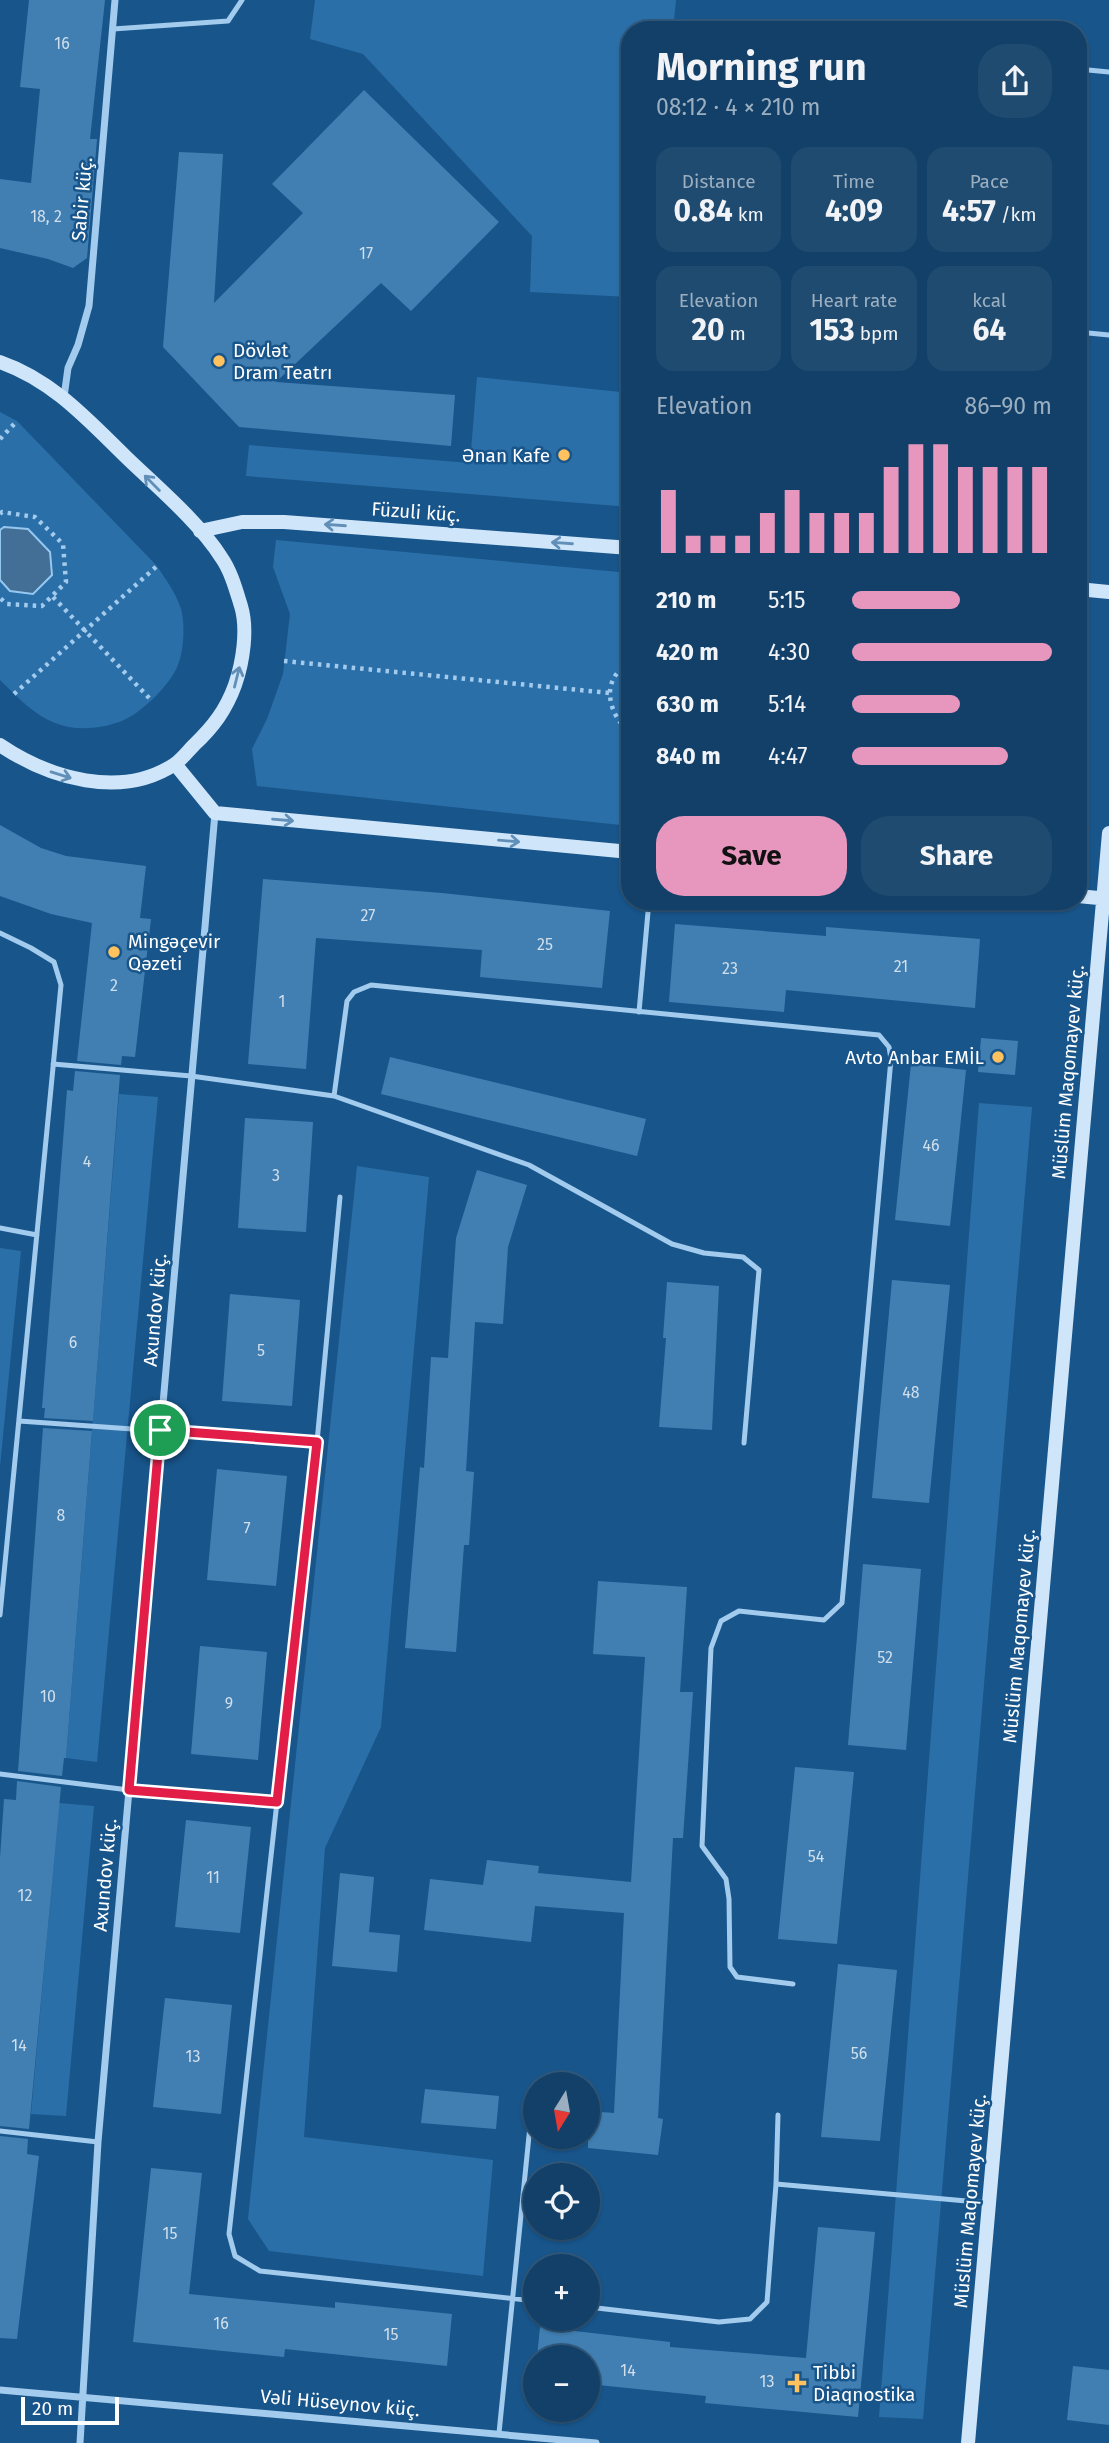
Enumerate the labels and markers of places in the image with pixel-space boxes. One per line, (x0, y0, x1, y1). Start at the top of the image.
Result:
place label: Dövlət Dram Teatrı (233, 339, 332, 384)
marker: Dövlət Dram Teatrı (211, 353, 227, 369)
place label: Ənan Kafe (462, 444, 550, 467)
marker: Ənan Kafe (556, 447, 572, 463)
place label: Mingəçevir Qəzeti (128, 930, 221, 975)
marker: Mingəçevir Qəzeti (106, 944, 122, 960)
place label: Avto Anbar EMİL (845, 1046, 985, 1069)
marker: Avto Anbar EMİL (990, 1049, 1006, 1065)
pin (130, 1400, 190, 1460)
place label: Tibbi Diaqnostika (813, 2361, 915, 2406)
marker: Tibbi Diaqnostika (787, 2373, 807, 2393)

